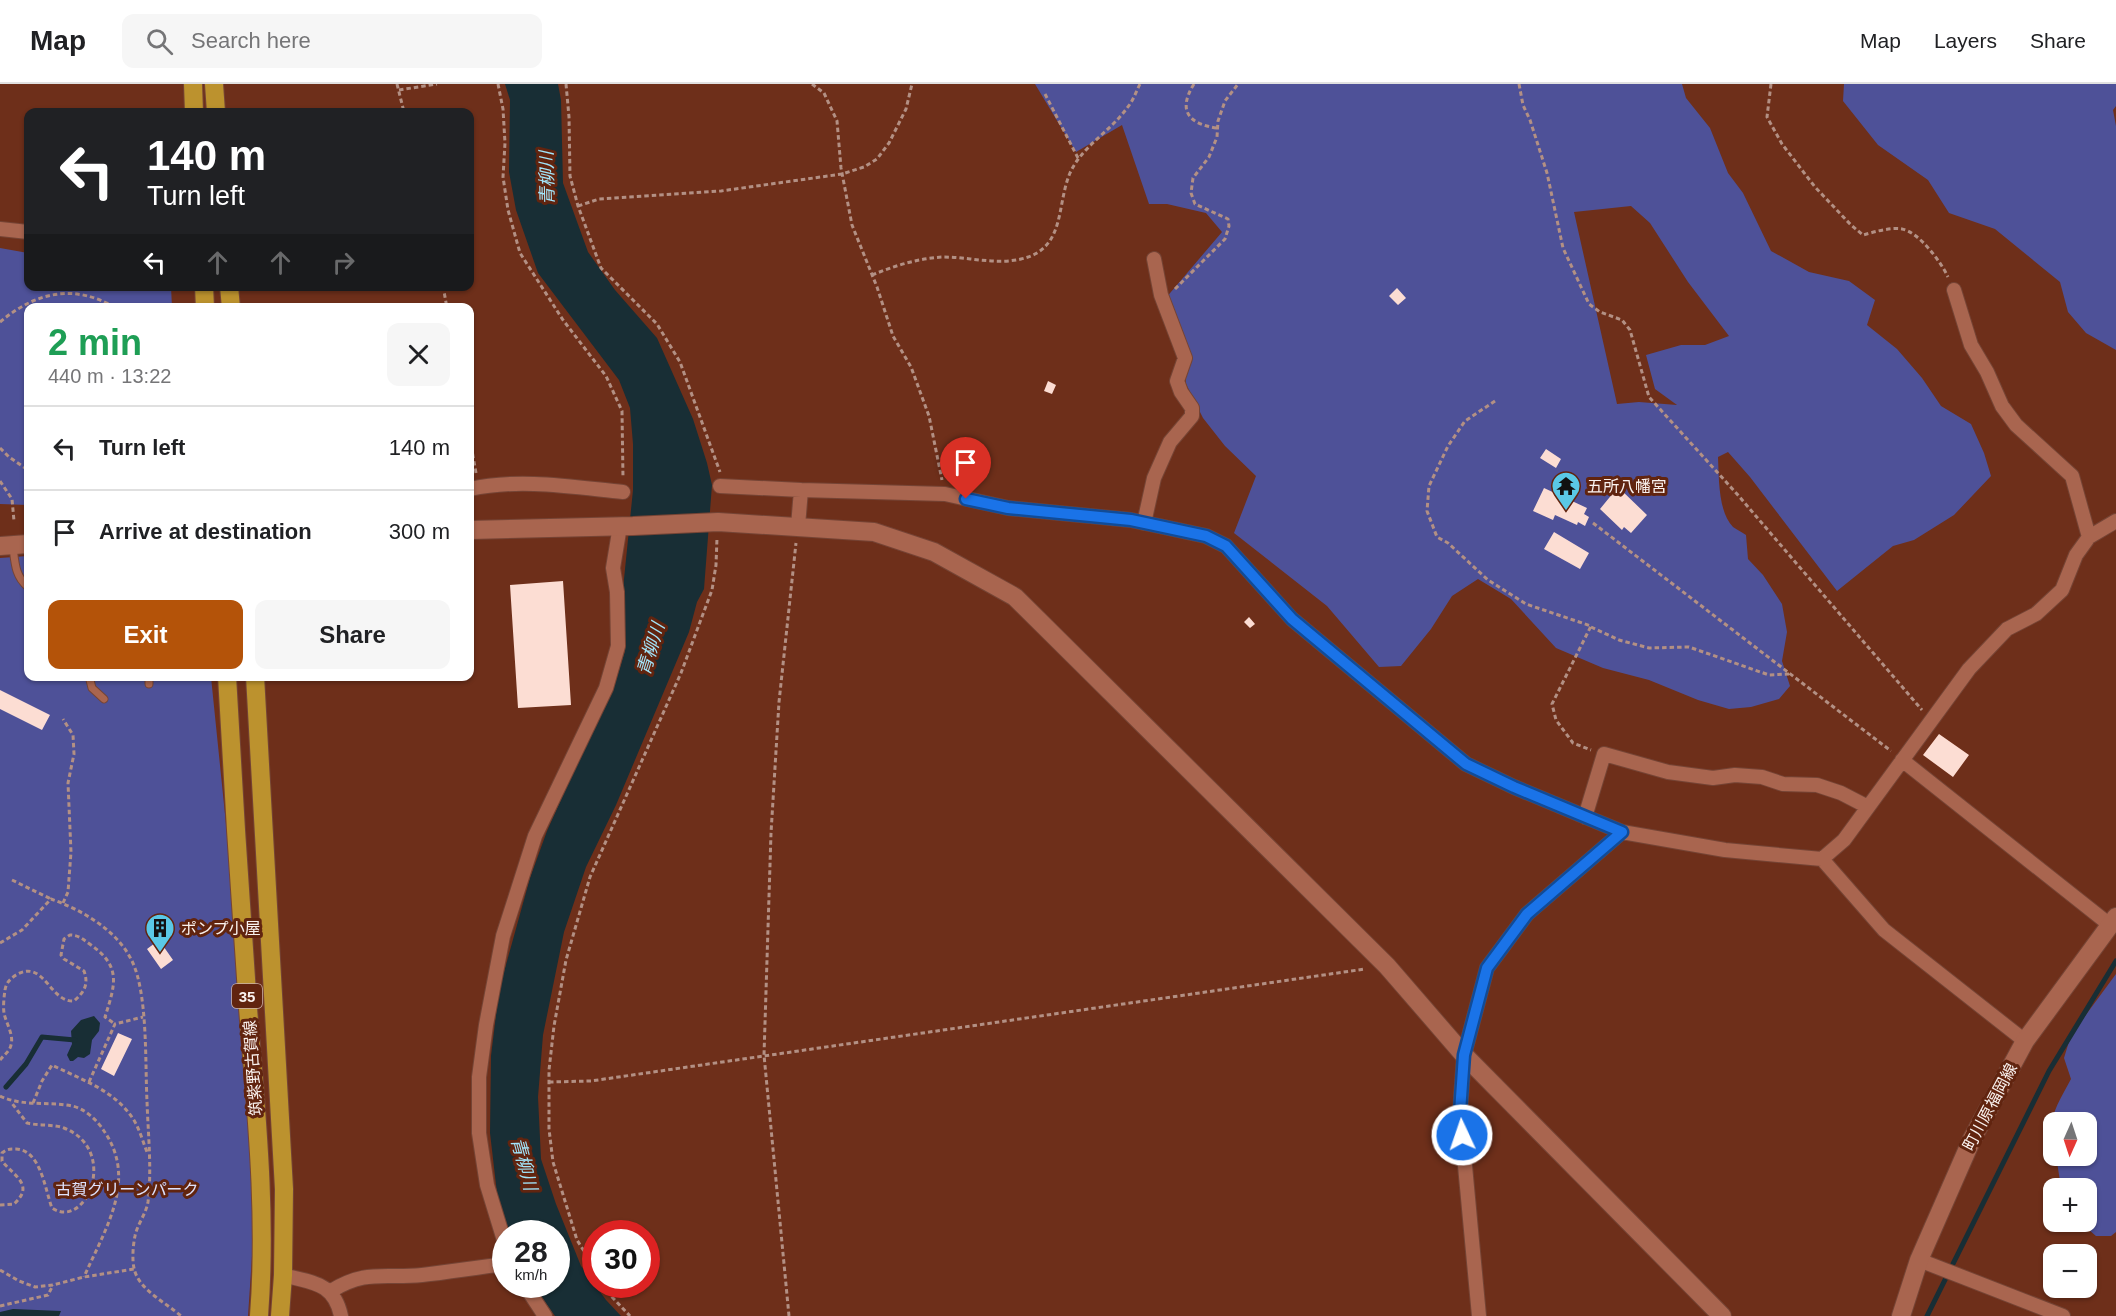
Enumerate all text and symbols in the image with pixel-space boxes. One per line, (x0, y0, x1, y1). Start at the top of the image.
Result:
search box (122, 14, 542, 68)
text: Map (30, 25, 86, 56)
icon: search (143, 25, 176, 58)
text: Search here (191, 28, 311, 53)
text: Map (1860, 29, 1901, 52)
text: Layers (1934, 29, 1997, 52)
text: Share (2030, 29, 2086, 52)
icon: left (48, 132, 126, 210)
text: 140 m (147, 132, 266, 179)
water label: 青柳川 (536, 149, 557, 205)
text: Turn left (147, 181, 245, 211)
icon: left (138, 246, 171, 279)
icon: ahead (201, 246, 234, 279)
icon: ahead (264, 246, 297, 279)
icon: right (327, 246, 360, 279)
text: 2 min (48, 322, 142, 363)
button: close (387, 323, 450, 386)
text: 440 m · 13:22 (48, 365, 171, 387)
icon: left (48, 432, 81, 465)
text: Turn left (99, 435, 185, 460)
text: 140 m (389, 435, 450, 460)
pin (940, 437, 991, 499)
icon: arrive (949, 446, 982, 479)
temple icon: 五所八幡宮 (1550, 470, 1582, 512)
place label: 五所八幡宮 (1587, 478, 1667, 495)
icon: arrive (48, 516, 81, 549)
text: Arrive at destination (99, 519, 312, 544)
text: 300 m (389, 519, 450, 544)
button: Exit (48, 600, 243, 669)
button: Share (255, 600, 450, 669)
water label: 青柳川 (634, 618, 669, 678)
building icon: ポンプ小屋 (144, 912, 176, 954)
place label: ポンプ小屋 (181, 920, 261, 937)
road number: 35 (232, 984, 262, 1008)
street label: 筑紫野古賀線 (241, 1020, 265, 1116)
street label: 町川原福岡線 (1960, 1061, 2020, 1153)
position arrow (1430, 1103, 1494, 1167)
north arrow (2043, 1112, 2097, 1166)
map controls (2043, 1112, 2097, 1298)
water label: 青柳川 (507, 1135, 541, 1195)
button: + (2043, 1178, 2097, 1232)
park label: 古賀グリーンパーク (55, 1181, 199, 1198)
speed limit sign: 30 (582, 1220, 660, 1298)
text: 28 (514, 1235, 548, 1268)
button: − (2043, 1244, 2097, 1298)
text: km/h (515, 1266, 547, 1283)

